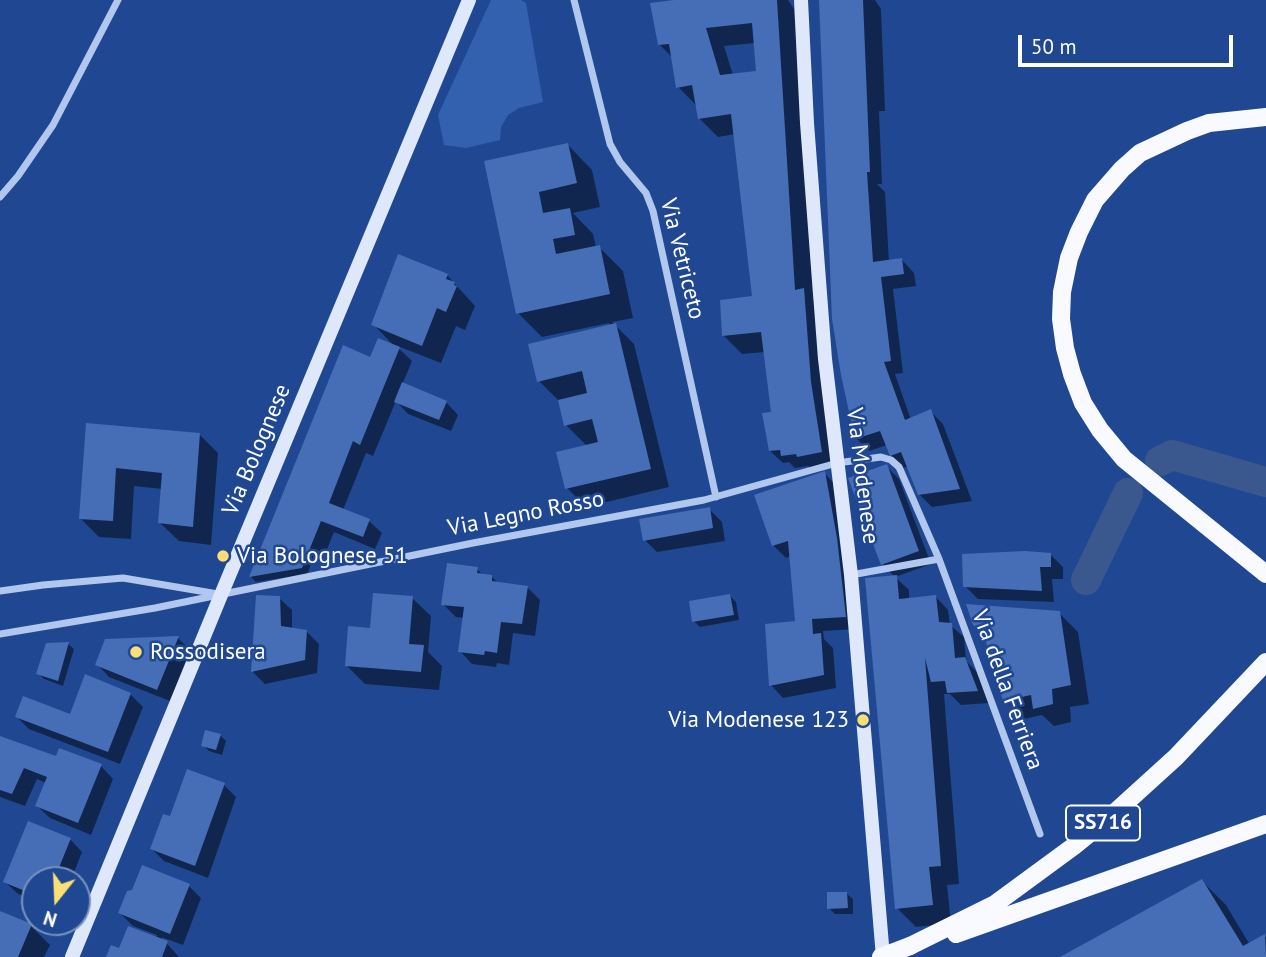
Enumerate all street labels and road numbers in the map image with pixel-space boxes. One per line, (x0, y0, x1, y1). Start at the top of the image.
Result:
street label: Via Vetriceto (654, 196, 710, 322)
street label: Via Bolognese (217, 380, 297, 520)
street label: Via Modenese (840, 406, 884, 546)
street label: Via Legno Rosso (445, 485, 607, 543)
street label: Via della Ferriera (965, 606, 1049, 774)
road number: SS716 (1066, 806, 1140, 840)

